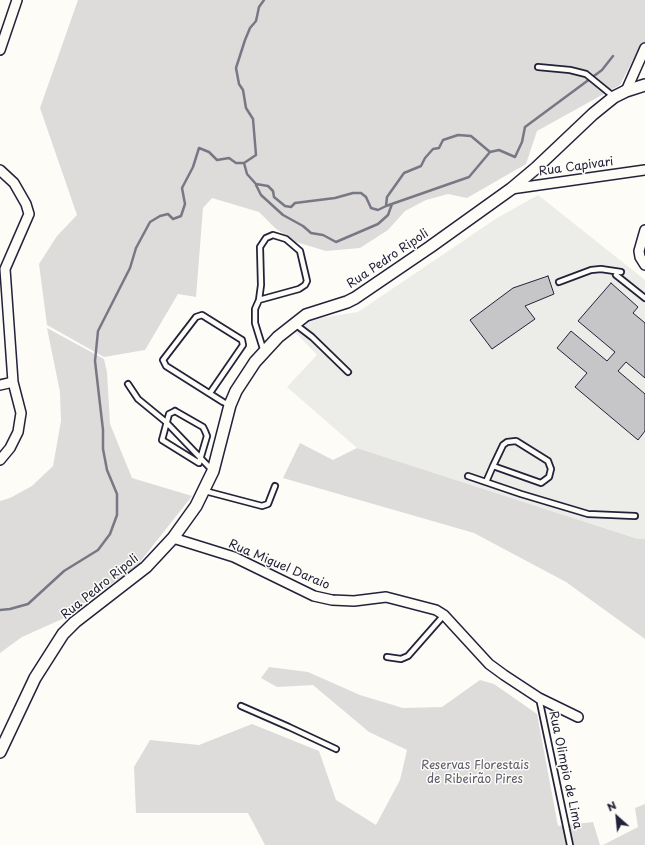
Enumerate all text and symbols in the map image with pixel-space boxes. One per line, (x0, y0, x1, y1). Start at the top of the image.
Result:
street label: Rua Capivari (538, 155, 614, 179)
street label: Rua Pedro Ripoli (344, 226, 432, 292)
street label: Rua Miguel Daraio (226, 537, 332, 593)
street label: Rua Pedro Ripoli (58, 551, 142, 623)
street label: Rua Olimpio de Lima (545, 710, 585, 830)
park label: Reservas Florestais de Ribeirão Pires (421, 759, 529, 787)
text: N (604, 796, 619, 815)
north arrow (597, 797, 637, 837)

